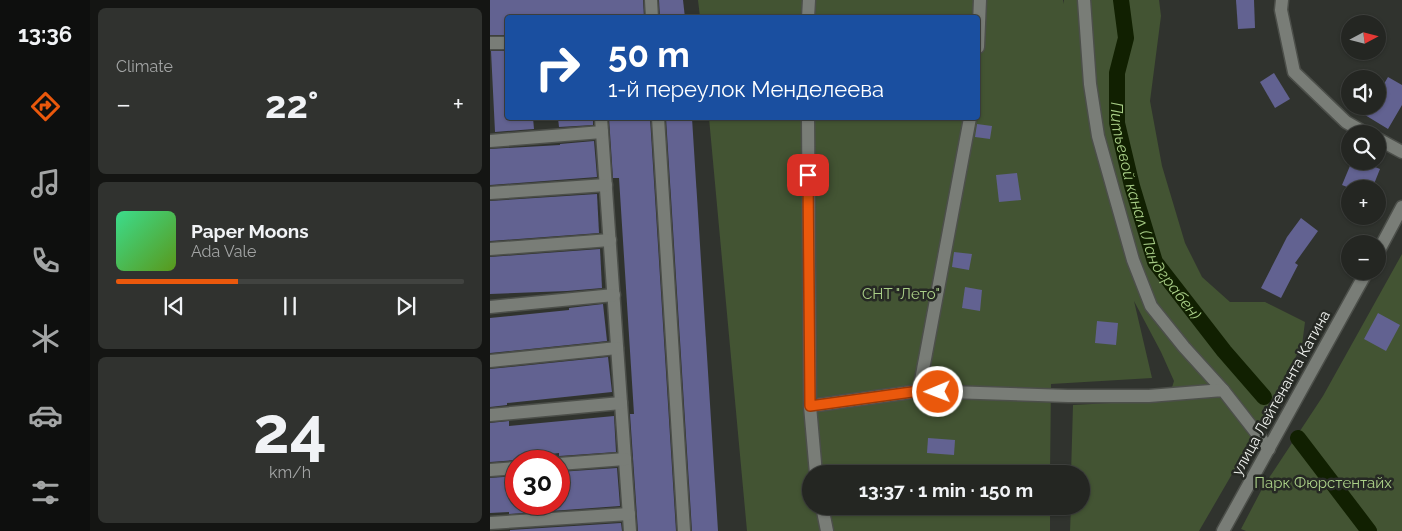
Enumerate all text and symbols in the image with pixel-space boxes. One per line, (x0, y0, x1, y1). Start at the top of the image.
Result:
north arrow (1341, 15, 1386, 60)
map controls (1341, 15, 1386, 280)
text: 13:36 (18, 21, 72, 47)
text: 50 m (608, 34, 690, 75)
icon: right (525, 35, 590, 100)
text: Climate (116, 57, 173, 76)
button: sound (1341, 70, 1386, 115)
text: 1-й переулок Менделеева (608, 76, 884, 102)
text: 22° (265, 82, 318, 127)
text: − (116, 88, 131, 121)
text: + (452, 88, 464, 121)
icon: directions (28, 89, 63, 124)
water label: Питьевой канал (Ландграбен) (1107, 102, 1205, 323)
button: search (1341, 125, 1386, 170)
pin (787, 154, 829, 196)
icon: arrive (794, 161, 822, 189)
icon: music (28, 166, 63, 201)
button: + (1341, 180, 1386, 225)
text: Paper Moons (191, 220, 309, 242)
button: − (1341, 235, 1386, 280)
text: Ada Vale (191, 242, 256, 261)
icon: phone (28, 243, 63, 278)
park label: СНТ "Лето" (862, 285, 940, 303)
icon: previous (160, 292, 188, 320)
icon: pause (276, 292, 304, 320)
icon: next (392, 292, 420, 320)
street label: улица Лейтенанта Катина (1228, 307, 1334, 479)
icon: climate (28, 321, 63, 356)
position arrow (911, 365, 963, 417)
text: 24 (253, 392, 327, 468)
icon: car (28, 398, 63, 433)
speed limit sign: 30 (505, 450, 570, 515)
text: km/h (269, 463, 311, 482)
park label: Парк Фюрстентайх (1254, 474, 1392, 492)
icon: filters (28, 475, 63, 510)
text: 13:37 · 1 min · 150 m (859, 479, 1033, 501)

